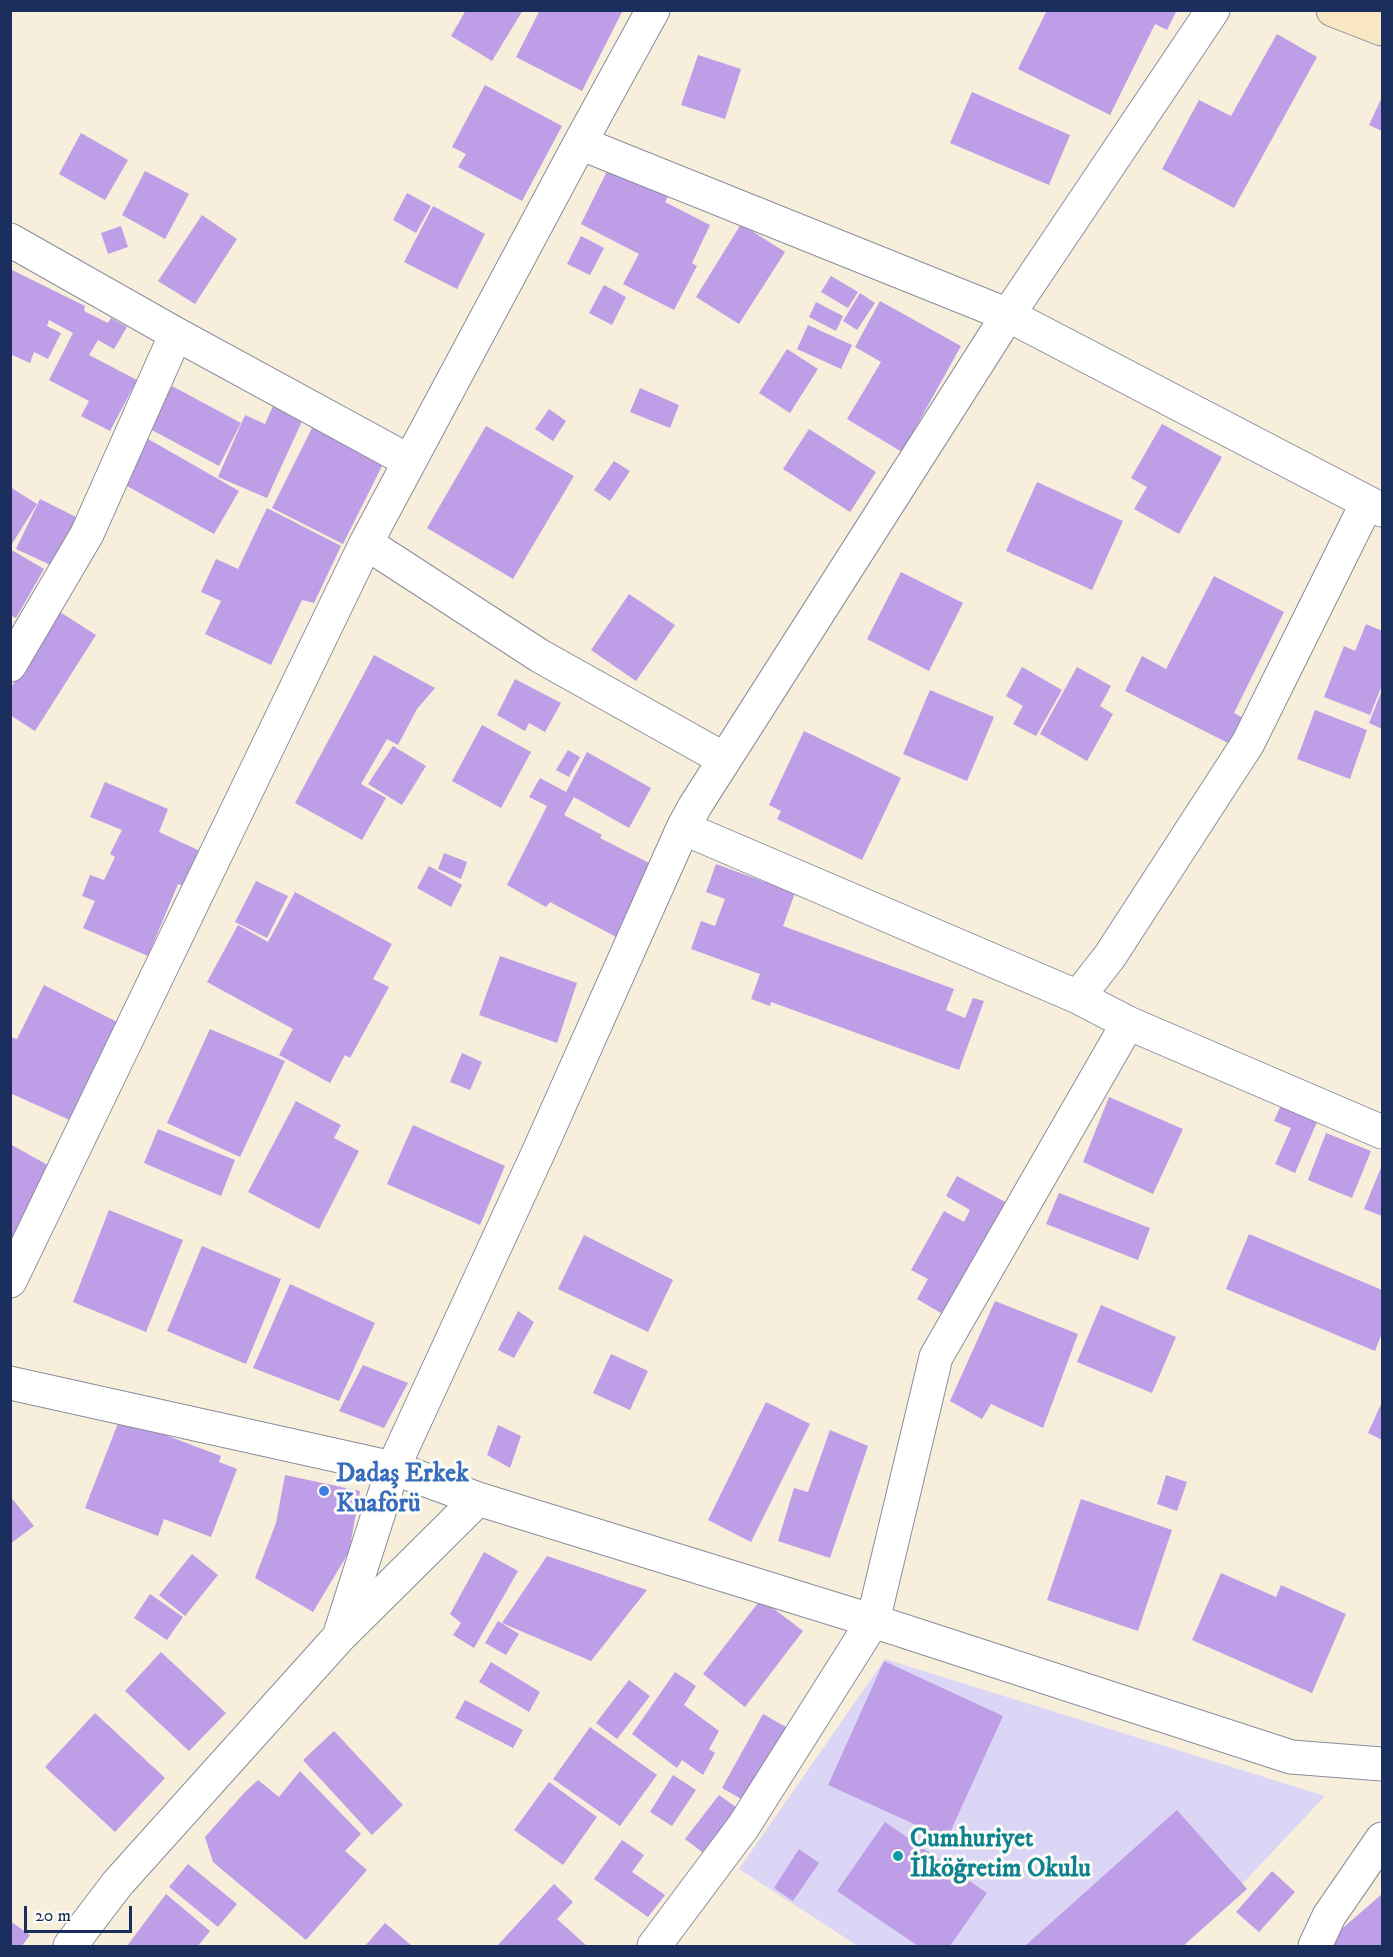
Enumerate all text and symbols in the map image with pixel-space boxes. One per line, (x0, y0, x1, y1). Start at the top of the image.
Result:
place label: Dadaş Erkek Kuaförü (336, 1460, 469, 1522)
marker: Dadaş Erkek Kuaförü (317, 1484, 331, 1498)
place label: Cumhuriyet İlköğretim Okulu (910, 1825, 1091, 1886)
marker: Cumhuriyet İlköğretim Okulu (891, 1849, 905, 1863)
scale bar (27, 1894, 135, 1932)
text: 20 m (35, 1905, 71, 1927)

